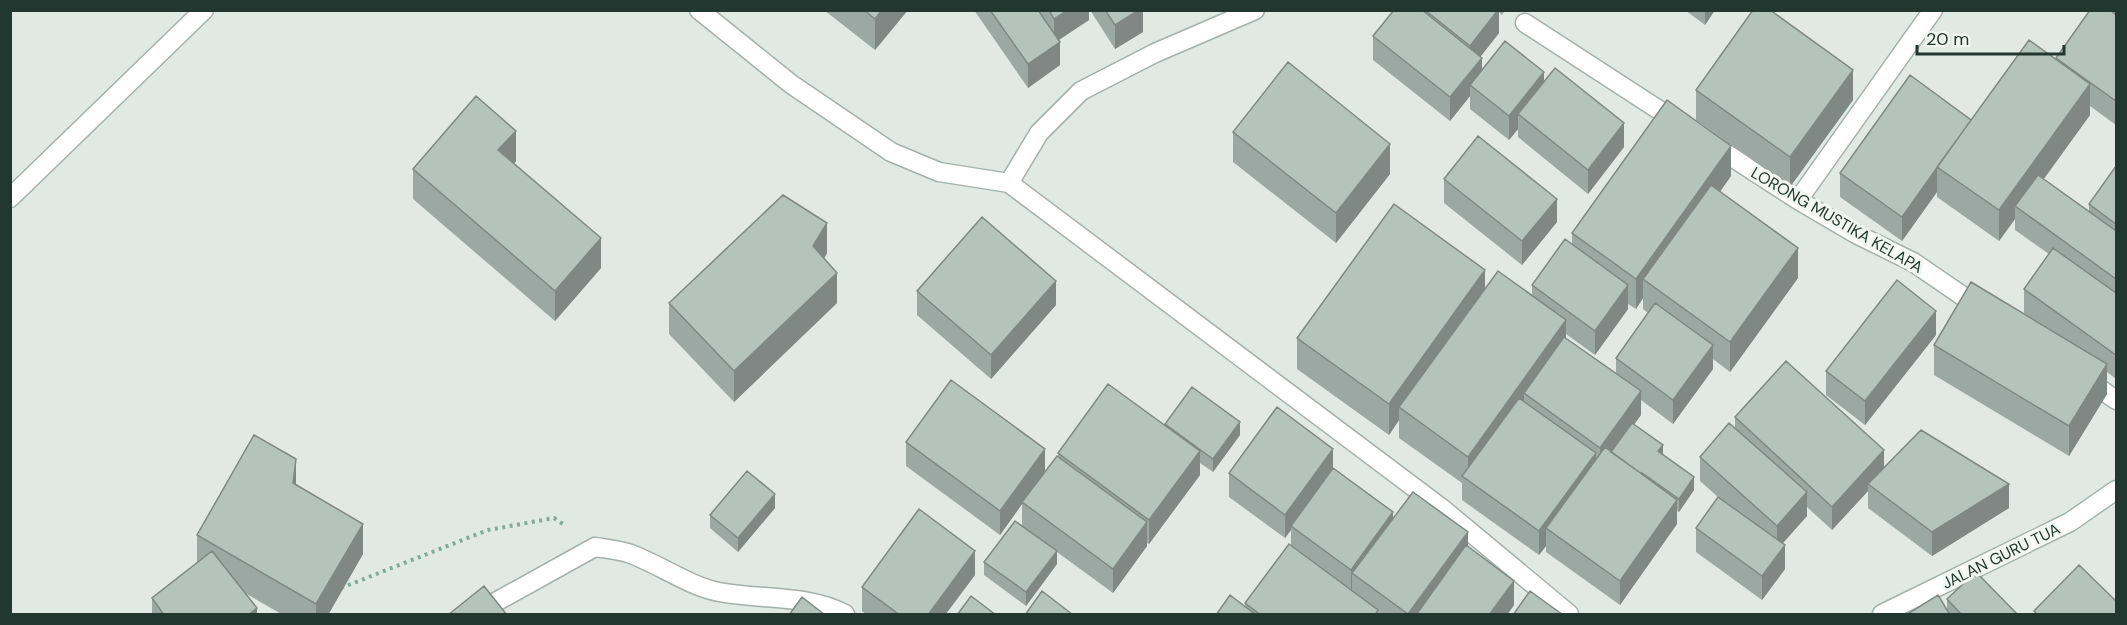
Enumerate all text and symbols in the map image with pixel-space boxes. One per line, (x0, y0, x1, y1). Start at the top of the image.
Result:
scale bar (1917, 18, 2064, 56)
text: 20 m (1926, 27, 1969, 51)
street label: LORONG MUSTIKA KELAPA (1747, 162, 1927, 278)
street label: JALAN GURU TUA (1938, 518, 2064, 594)

